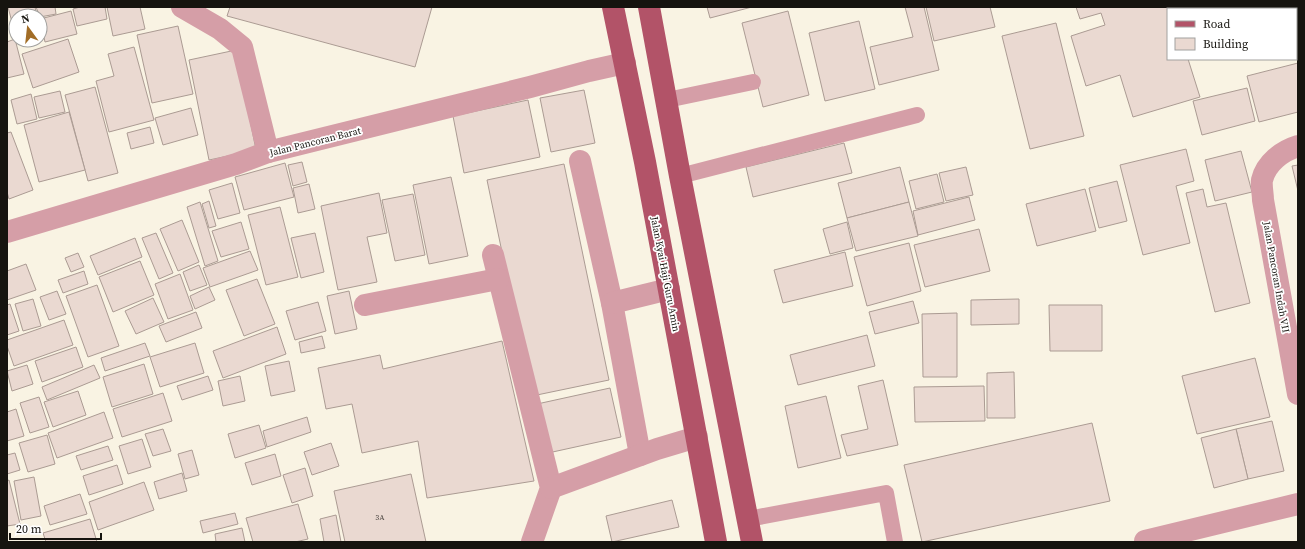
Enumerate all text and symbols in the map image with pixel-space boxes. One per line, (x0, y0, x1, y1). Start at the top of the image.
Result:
north arrow (8, 8, 48, 48)
legend (1167, 8, 1297, 60)
text: N (20, 11, 31, 27)
text: Road (1203, 16, 1230, 32)
text: Building (1203, 36, 1248, 52)
street label: Jalan Pancoran Barat (267, 124, 363, 159)
street label: Jalan Kyai Haji Guru Amin (648, 214, 683, 333)
street label: Jalan Pancoran Indah VII (1260, 220, 1293, 334)
house number: 3A (375, 512, 385, 523)
scale bar (10, 515, 101, 541)
text: 20 m (16, 521, 42, 537)

